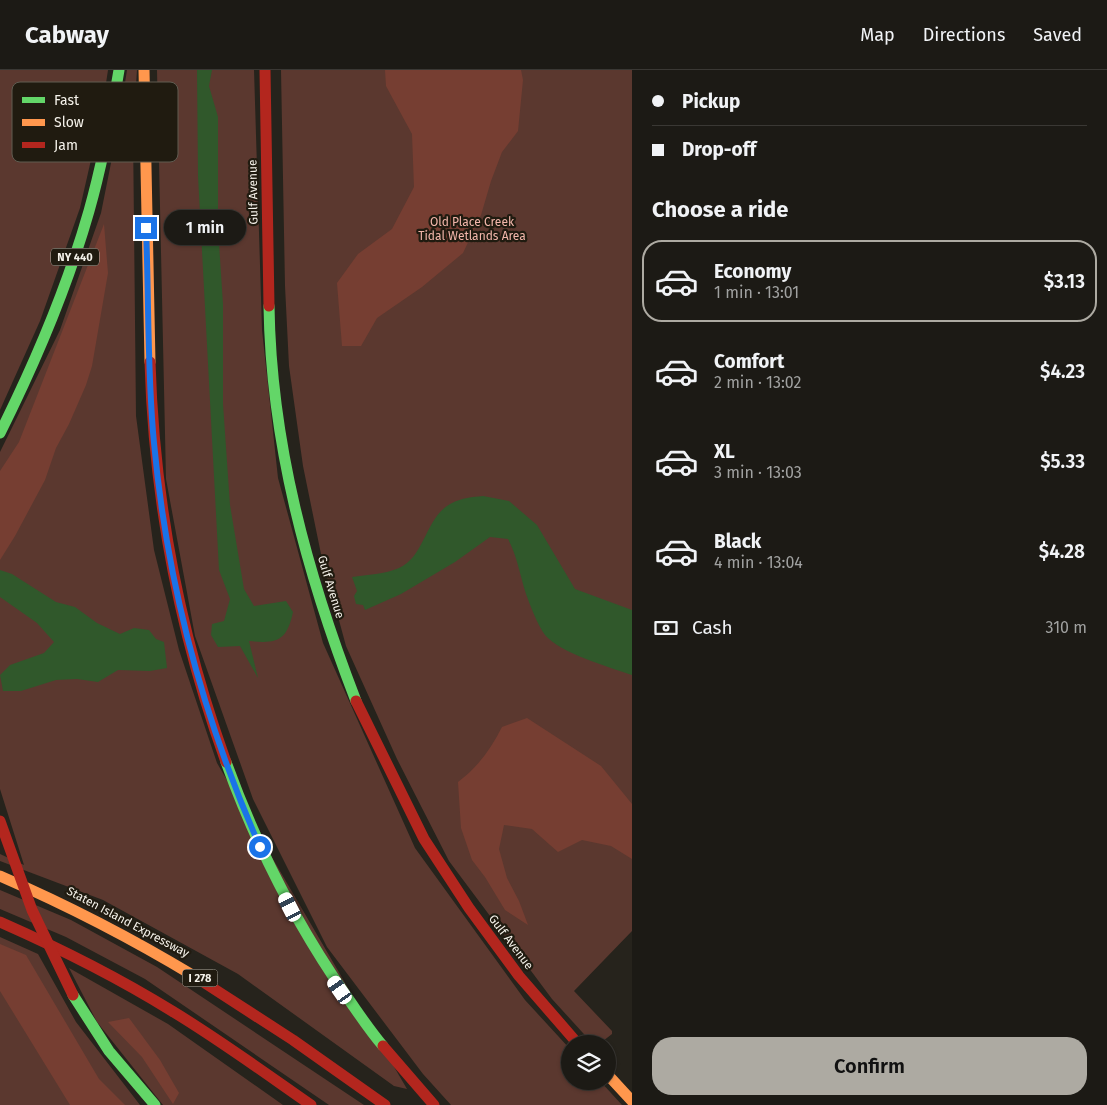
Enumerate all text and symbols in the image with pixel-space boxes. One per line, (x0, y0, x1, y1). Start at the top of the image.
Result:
text: Cabway (25, 21, 109, 49)
text: Map (860, 24, 895, 46)
text: Directions (923, 24, 1005, 46)
text: Saved (1033, 24, 1082, 46)
legend (12, 82, 178, 162)
text: Pickup (682, 90, 740, 113)
text: Fast (54, 92, 80, 109)
text: Slow (54, 114, 84, 131)
text: Jam (54, 137, 78, 154)
text: Drop-off (682, 138, 756, 161)
street label: Gulf Avenue (245, 159, 261, 225)
text: Choose a ride (652, 196, 788, 223)
callout: 1 min (164, 210, 246, 246)
park label: Old Place Creek Tidal Wetlands Area (418, 215, 526, 243)
route end (135, 217, 157, 239)
text: 1 min (186, 218, 224, 237)
road number: NY 440 (51, 248, 99, 266)
icon: car (654, 259, 699, 304)
text: Economy (714, 260, 791, 283)
text: $3.13 (1044, 270, 1085, 293)
text: 1 min · 13:01 (714, 283, 799, 302)
icon: car (654, 349, 699, 394)
text: Comfort (714, 350, 784, 373)
text: $4.23 (1040, 360, 1085, 383)
text: 2 min · 13:02 (714, 373, 802, 392)
icon: car (654, 439, 699, 484)
text: XL (714, 440, 735, 463)
text: $5.33 (1040, 450, 1085, 473)
text: 3 min · 13:03 (714, 463, 802, 482)
icon: car (654, 529, 699, 574)
text: Black (714, 530, 761, 553)
text: $4.28 (1039, 540, 1085, 563)
text: 4 min · 13:04 (714, 553, 803, 572)
street label: Gulf Avenue (315, 554, 347, 620)
icon: cash (652, 614, 680, 642)
text: Cash (692, 616, 733, 639)
text: 310 m (1046, 618, 1087, 637)
route start (249, 836, 271, 858)
street label: Staten Island Expressway (64, 884, 192, 960)
car (276, 890, 303, 924)
street label: Gulf Avenue (486, 912, 536, 972)
road number: I 278 (182, 970, 218, 986)
car (325, 973, 354, 1007)
map controls (561, 1035, 616, 1090)
button: layers (561, 1035, 616, 1090)
button: Confirm (652, 1037, 1087, 1095)

